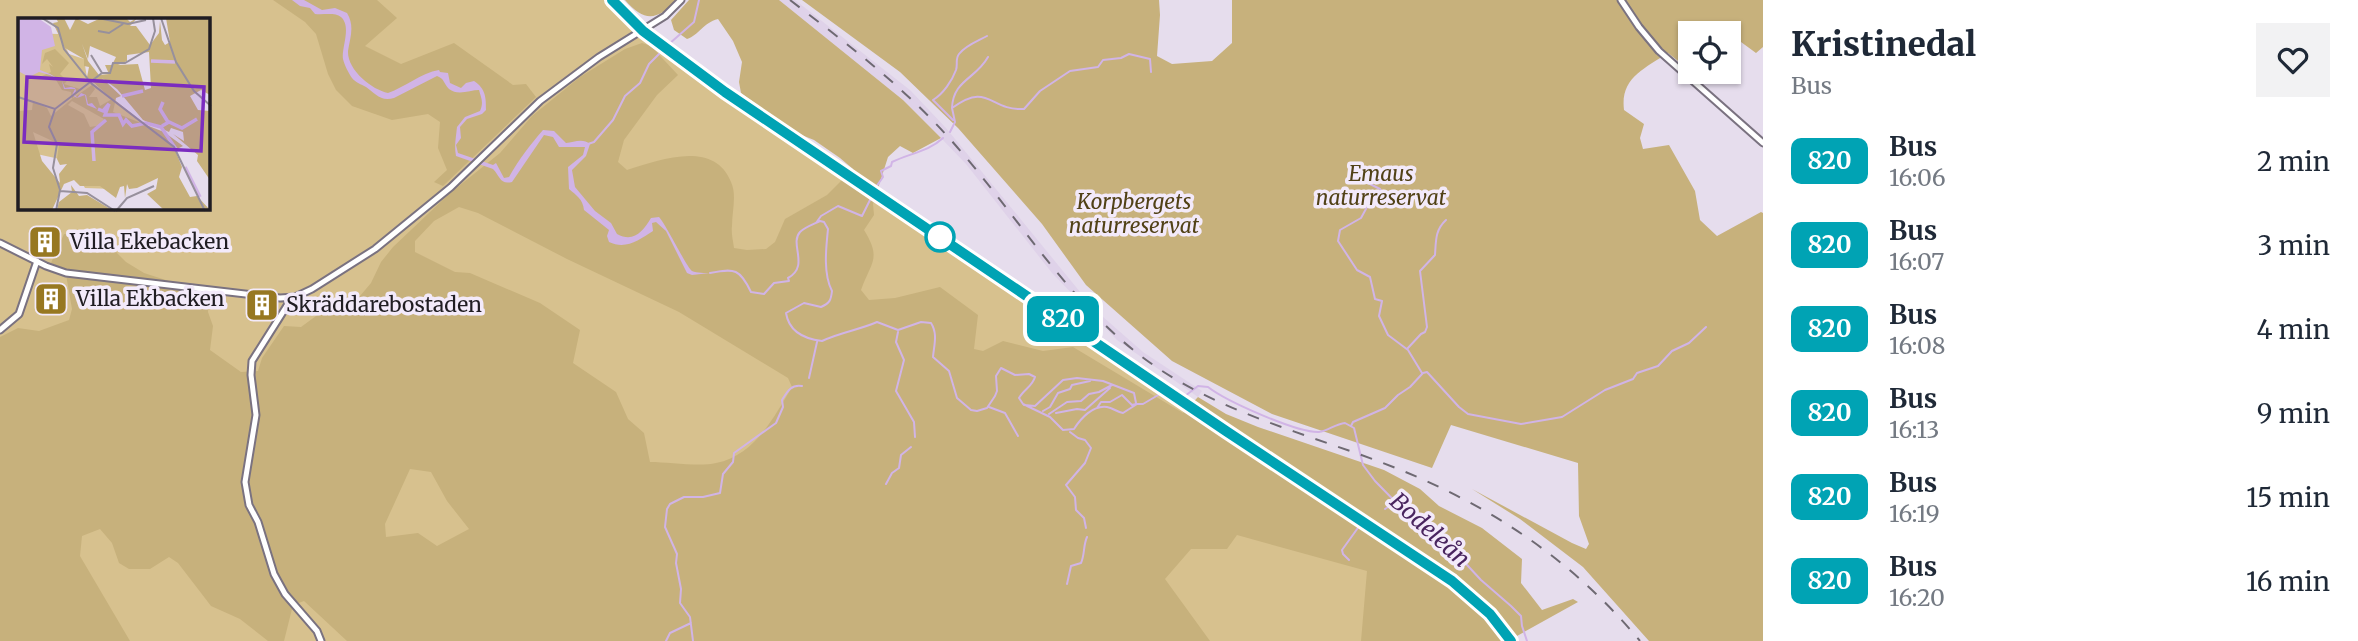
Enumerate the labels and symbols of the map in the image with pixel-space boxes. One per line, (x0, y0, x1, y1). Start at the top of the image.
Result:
inset map (18, 18, 210, 210)
park label: Emaus naturreservat (1316, 160, 1447, 211)
park label: Korpbergets naturreservat (1069, 188, 1200, 239)
unlabelled marker (925, 222, 955, 252)
building icon: Villa Ekebacken (26, 223, 64, 261)
place label: Villa Ekebacken (69, 228, 229, 255)
building icon: Villa Ekbacken (32, 280, 70, 318)
place label: Villa Ekbacken (75, 285, 225, 312)
building icon: Skräddarebostaden (243, 286, 281, 324)
place label: Skräddarebostaden (286, 291, 482, 318)
line badge: 820 (1023, 296, 1103, 342)
water label: Bodeleån (1384, 486, 1476, 573)

